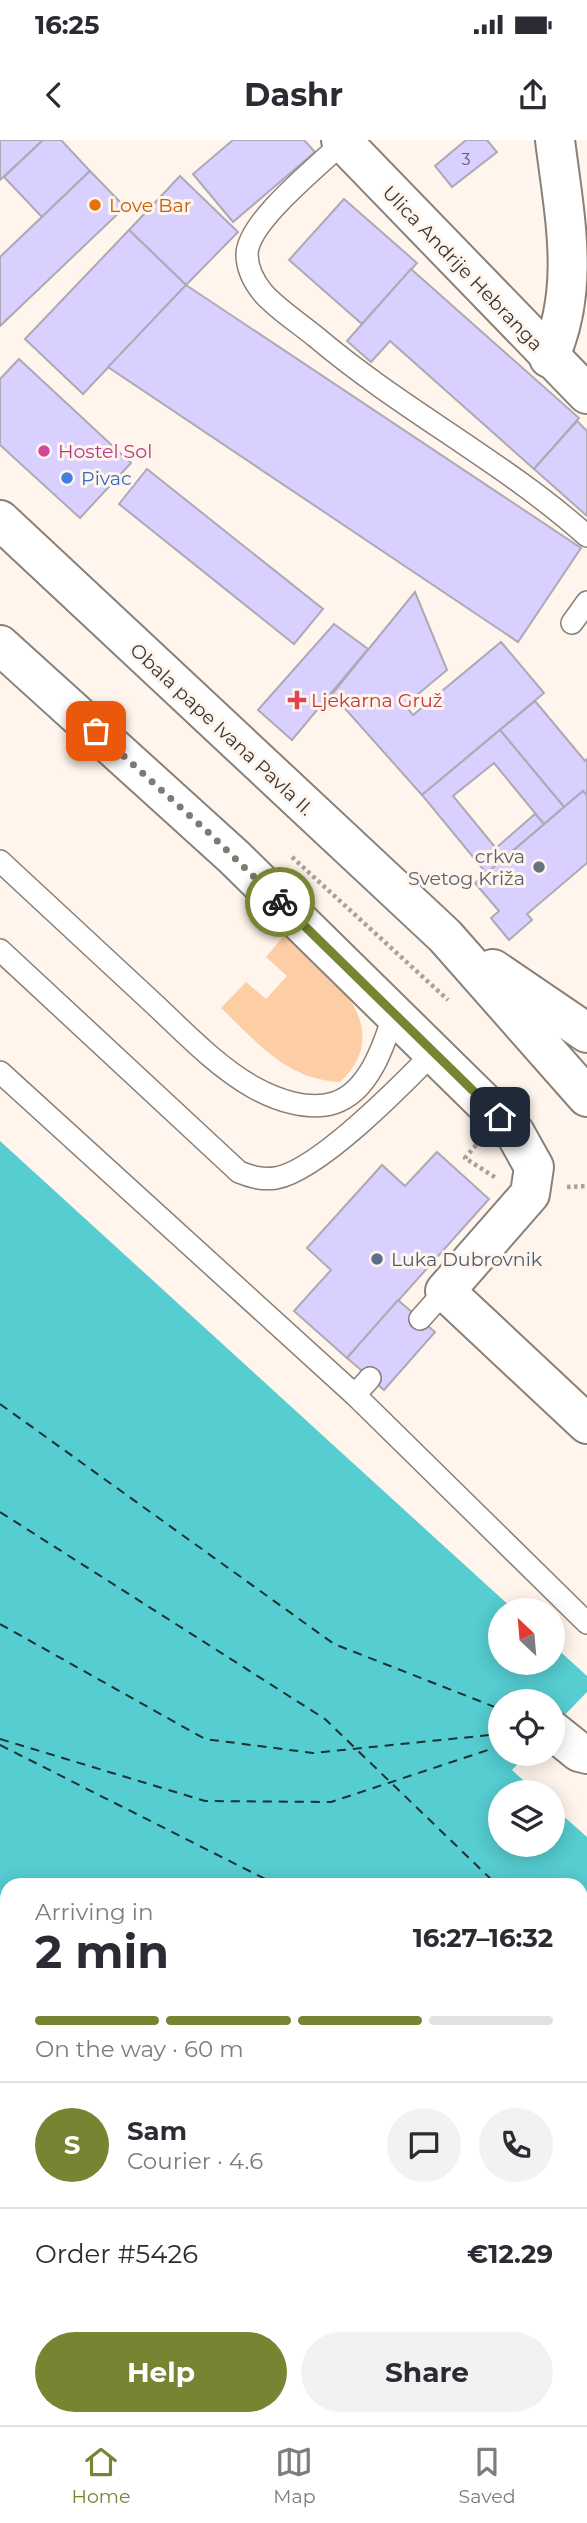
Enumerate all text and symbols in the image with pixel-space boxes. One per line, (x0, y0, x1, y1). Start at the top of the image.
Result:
text: 16:25 (35, 9, 99, 41)
text: Dashr (244, 75, 343, 114)
icon: back (35, 76, 73, 114)
icon: share (514, 76, 552, 114)
house number: 3 (461, 150, 471, 169)
street label: Ulica Andrije Hebranga (378, 181, 548, 356)
place label: Love Bar (109, 194, 191, 217)
marker: Love Bar (87, 197, 103, 213)
place label: Hostel Sol (58, 440, 152, 463)
marker: Hostel Sol (36, 443, 52, 459)
place label: Pivac (81, 467, 132, 490)
marker: Pivac (59, 470, 75, 486)
street label: Obala pape Ivana Pavla II. (125, 638, 318, 820)
place label: Ljekarna Gruž (311, 689, 443, 712)
marker: Ljekarna Gruž (289, 692, 305, 708)
pin (66, 701, 126, 761)
icon: bag (77, 712, 115, 750)
place label: crkva Svetog Križa (408, 845, 525, 890)
marker: crkva Svetog Križa (531, 859, 547, 875)
courier (245, 867, 315, 937)
icon: bike (261, 883, 299, 921)
pin (470, 1087, 530, 1147)
icon: home (481, 1098, 519, 1136)
place label: Luka Dubrovnik (391, 1248, 543, 1271)
marker: Luka Dubrovnik (369, 1251, 385, 1267)
north arrow (488, 1598, 565, 1675)
map controls (488, 1598, 565, 1857)
button: locate (488, 1689, 565, 1766)
button: layers (488, 1780, 565, 1857)
text: Arriving in (35, 1898, 154, 1926)
text: 16:27–16:32 (413, 1922, 553, 1954)
text: 2 min (35, 1923, 169, 1980)
text: On the way · 60 m (35, 2035, 244, 2063)
button: chat (387, 2108, 461, 2182)
button: phone (479, 2108, 553, 2182)
text: Sam (127, 2115, 187, 2147)
text: S (64, 2129, 80, 2161)
text: Courier · 4.6 (127, 2147, 263, 2175)
text: Order #5426 (35, 2238, 198, 2270)
text: €12.29 (467, 2238, 553, 2270)
button: Help (35, 2332, 287, 2412)
button: Share (301, 2332, 553, 2412)
tab: Home (71, 2443, 130, 2508)
tab: Map (273, 2443, 316, 2508)
tab: Saved (458, 2443, 516, 2508)

